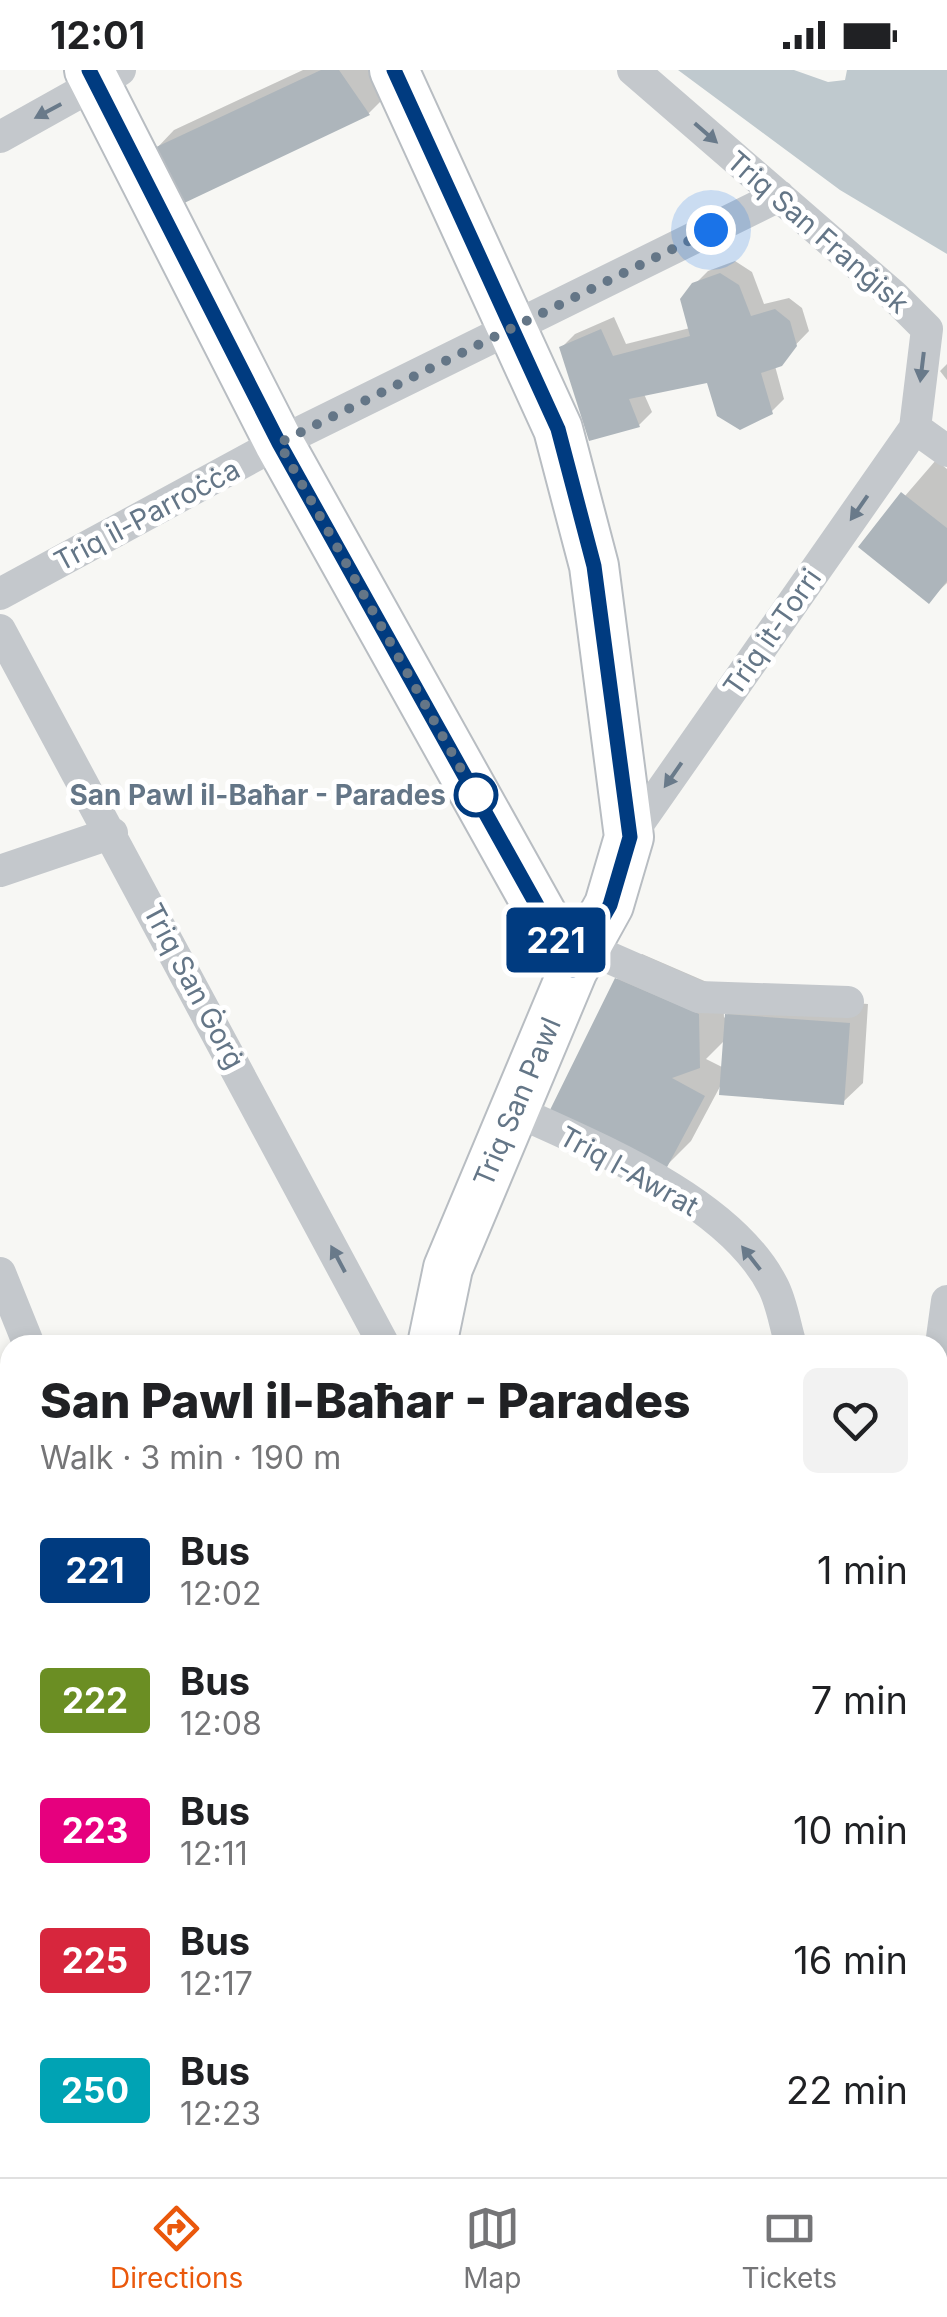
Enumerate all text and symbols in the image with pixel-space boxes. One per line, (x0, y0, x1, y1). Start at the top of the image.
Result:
text: 12:01 (50, 12, 145, 58)
one-way arrow (34, 102, 63, 119)
one-way arrow (693, 122, 718, 143)
street label: Triq San Franġisk (720, 144, 916, 320)
your location (686, 205, 736, 255)
one-way arrow (914, 352, 930, 384)
street label: Triq il-Parroċċa (48, 452, 246, 578)
one-way arrow (850, 495, 869, 521)
street label: Triq it-Torri (716, 562, 828, 702)
one-way arrow (664, 761, 683, 788)
marker: San Pawl il-Baħar - Parades (455, 774, 497, 816)
place label: San Pawl il-Baħar - Parades (69, 778, 446, 812)
street label: Triq San Ġorġ (136, 898, 252, 1074)
line badge: 221 (498, 908, 614, 972)
text: 221 (526, 919, 586, 961)
street label: Triq San Pawl (466, 1012, 568, 1192)
street label: Triq l-Awrat (554, 1119, 704, 1223)
one-way arrow (330, 1245, 347, 1274)
one-way arrow (741, 1245, 762, 1271)
button: heart (803, 1368, 908, 1473)
text: San Pawl il-Baħar - Parades (40, 1371, 691, 1430)
text: Walk · 3 min · 190 m (40, 1438, 341, 1477)
text: Bus (180, 1528, 250, 1574)
text: 1 min (817, 1547, 908, 1593)
text: 221 (65, 1549, 125, 1591)
text: 12:02 (180, 1574, 261, 1613)
text: Bus (180, 1658, 250, 1704)
text: 7 min (811, 1677, 908, 1723)
text: 222 (62, 1679, 128, 1721)
text: 12:08 (180, 1704, 262, 1743)
text: Bus (180, 1788, 250, 1834)
text: 10 min (793, 1807, 908, 1853)
text: 223 (62, 1809, 128, 1851)
text: 12:11 (180, 1834, 248, 1873)
text: Bus (180, 1918, 250, 1964)
text: 16 min (793, 1937, 908, 1983)
text: 225 (62, 1939, 128, 1981)
text: 12:17 (180, 1964, 253, 2003)
text: Bus (180, 2048, 250, 2094)
text: 22 min (786, 2067, 908, 2113)
text: 250 (61, 2069, 129, 2111)
text: 12:23 (180, 2094, 261, 2133)
tab: Directions (110, 2201, 243, 2295)
tab: Map (463, 2201, 521, 2295)
tab: Tickets (741, 2201, 837, 2295)

